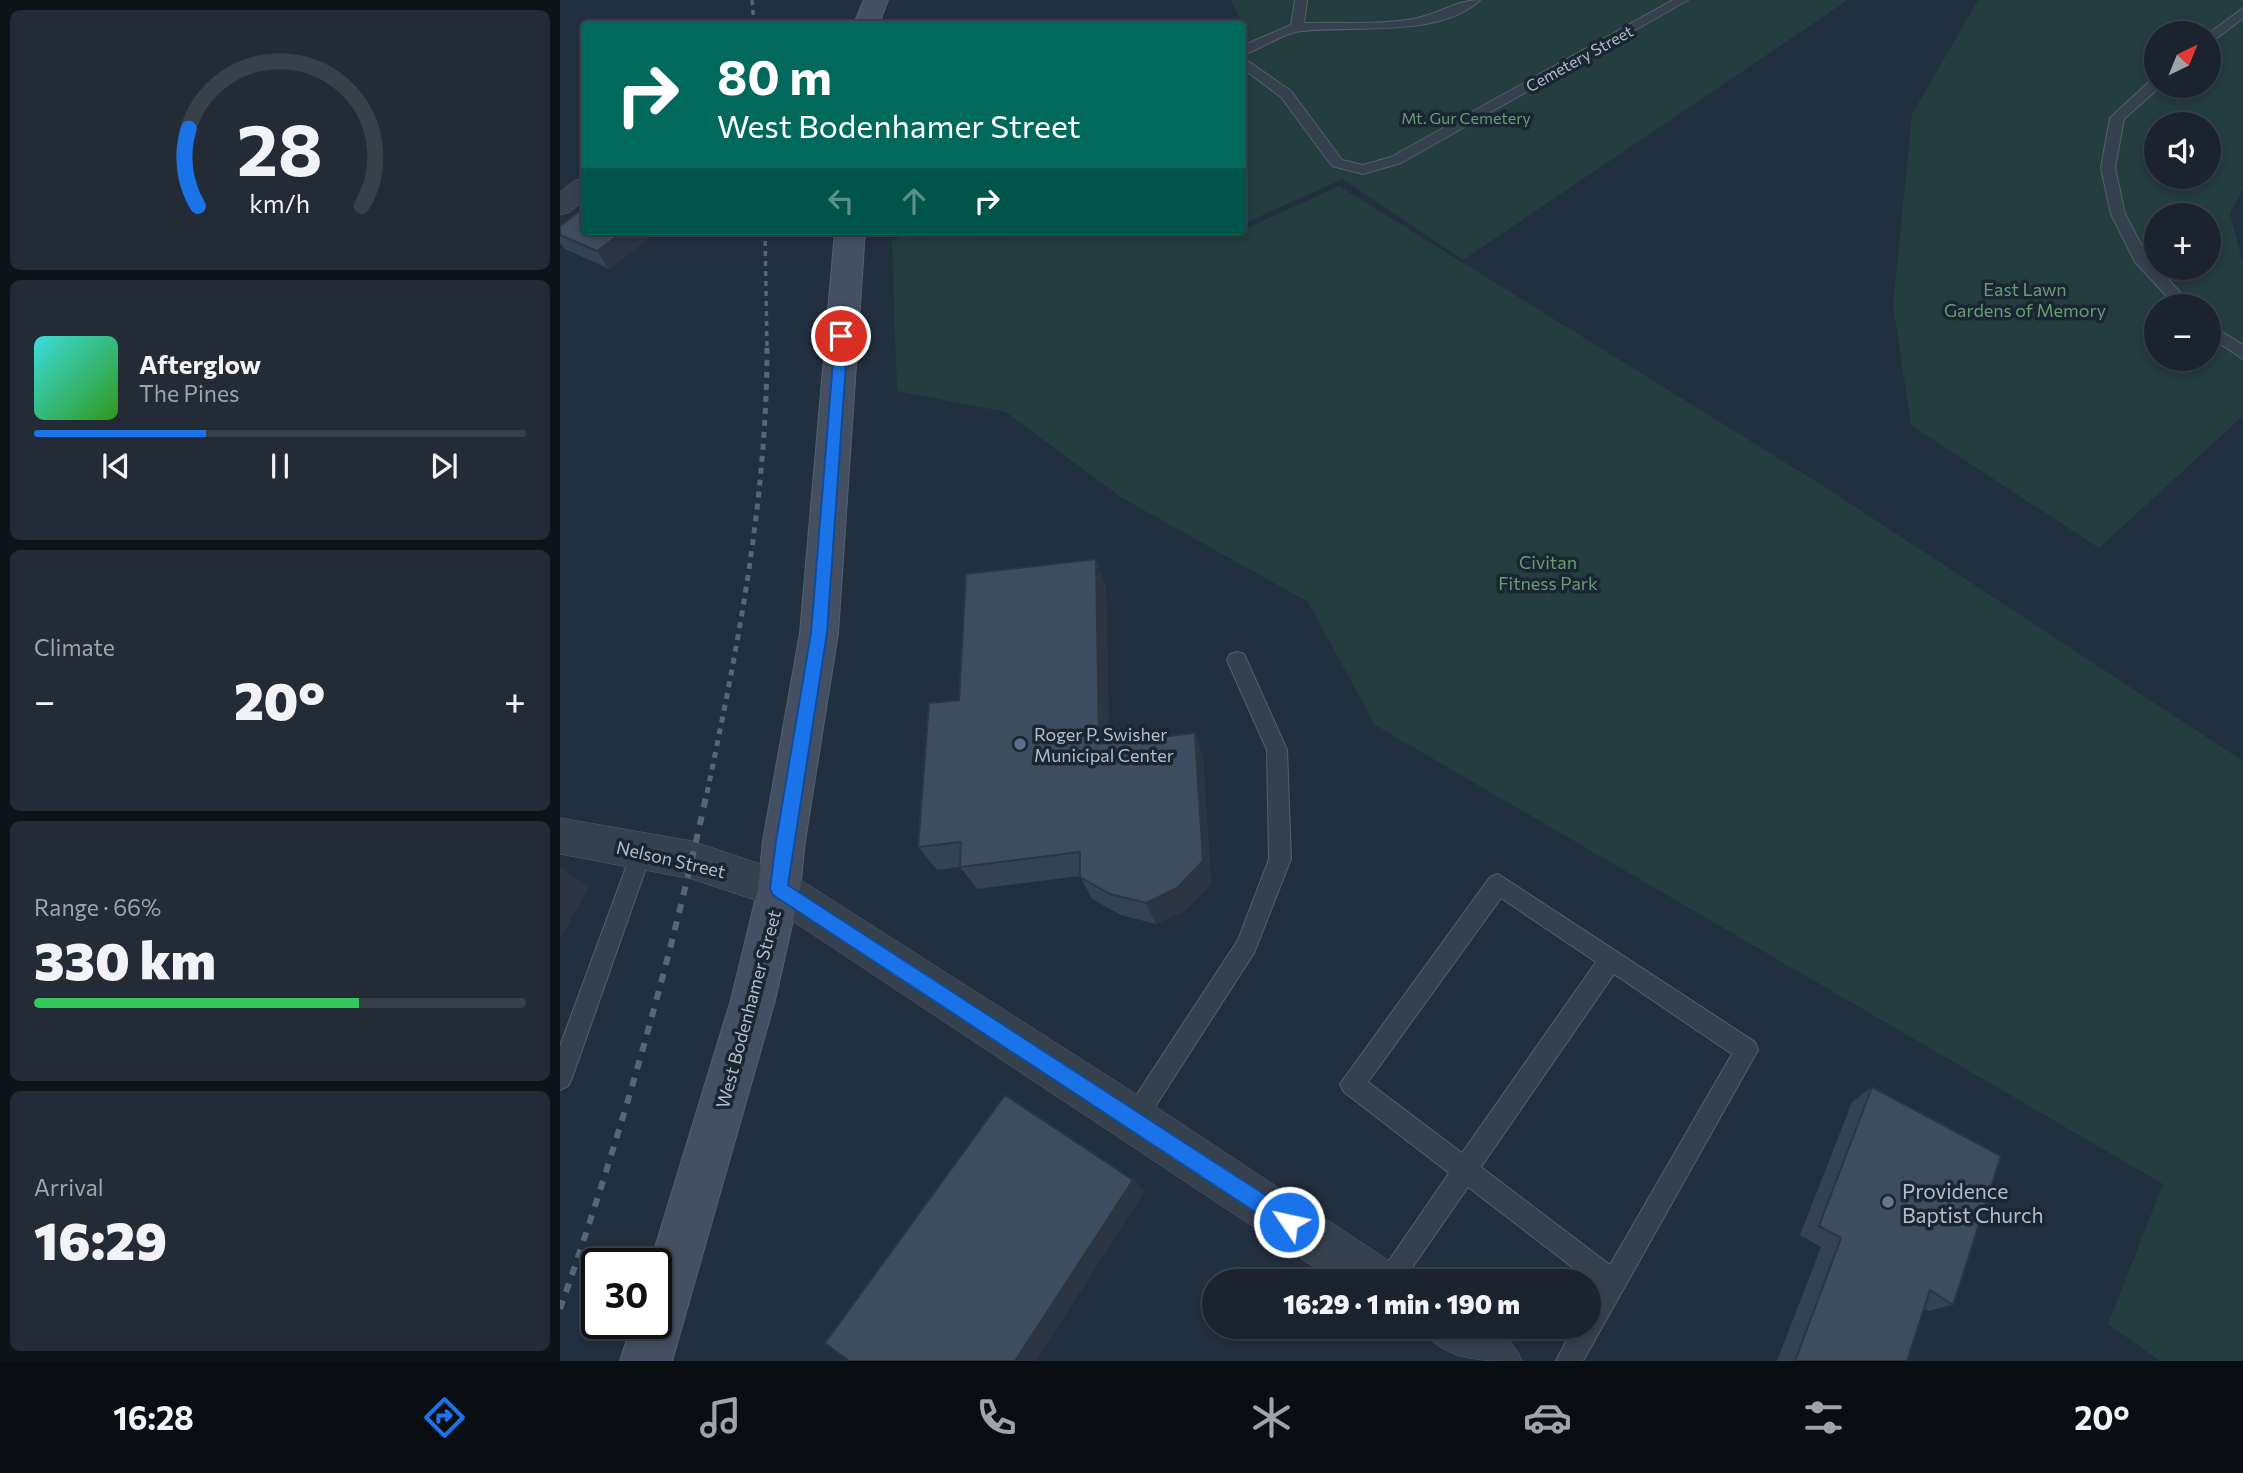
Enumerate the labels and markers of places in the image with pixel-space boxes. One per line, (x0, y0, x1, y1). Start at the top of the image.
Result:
pin (811, 306, 871, 366)
place label: Roger P. Swisher Municipal Center (1034, 723, 1174, 766)
marker: Roger P. Swisher Municipal Center (1012, 736, 1028, 752)
place label: Providence Baptist Church (1902, 1178, 2044, 1227)
marker: Providence Baptist Church (1880, 1194, 1896, 1210)

